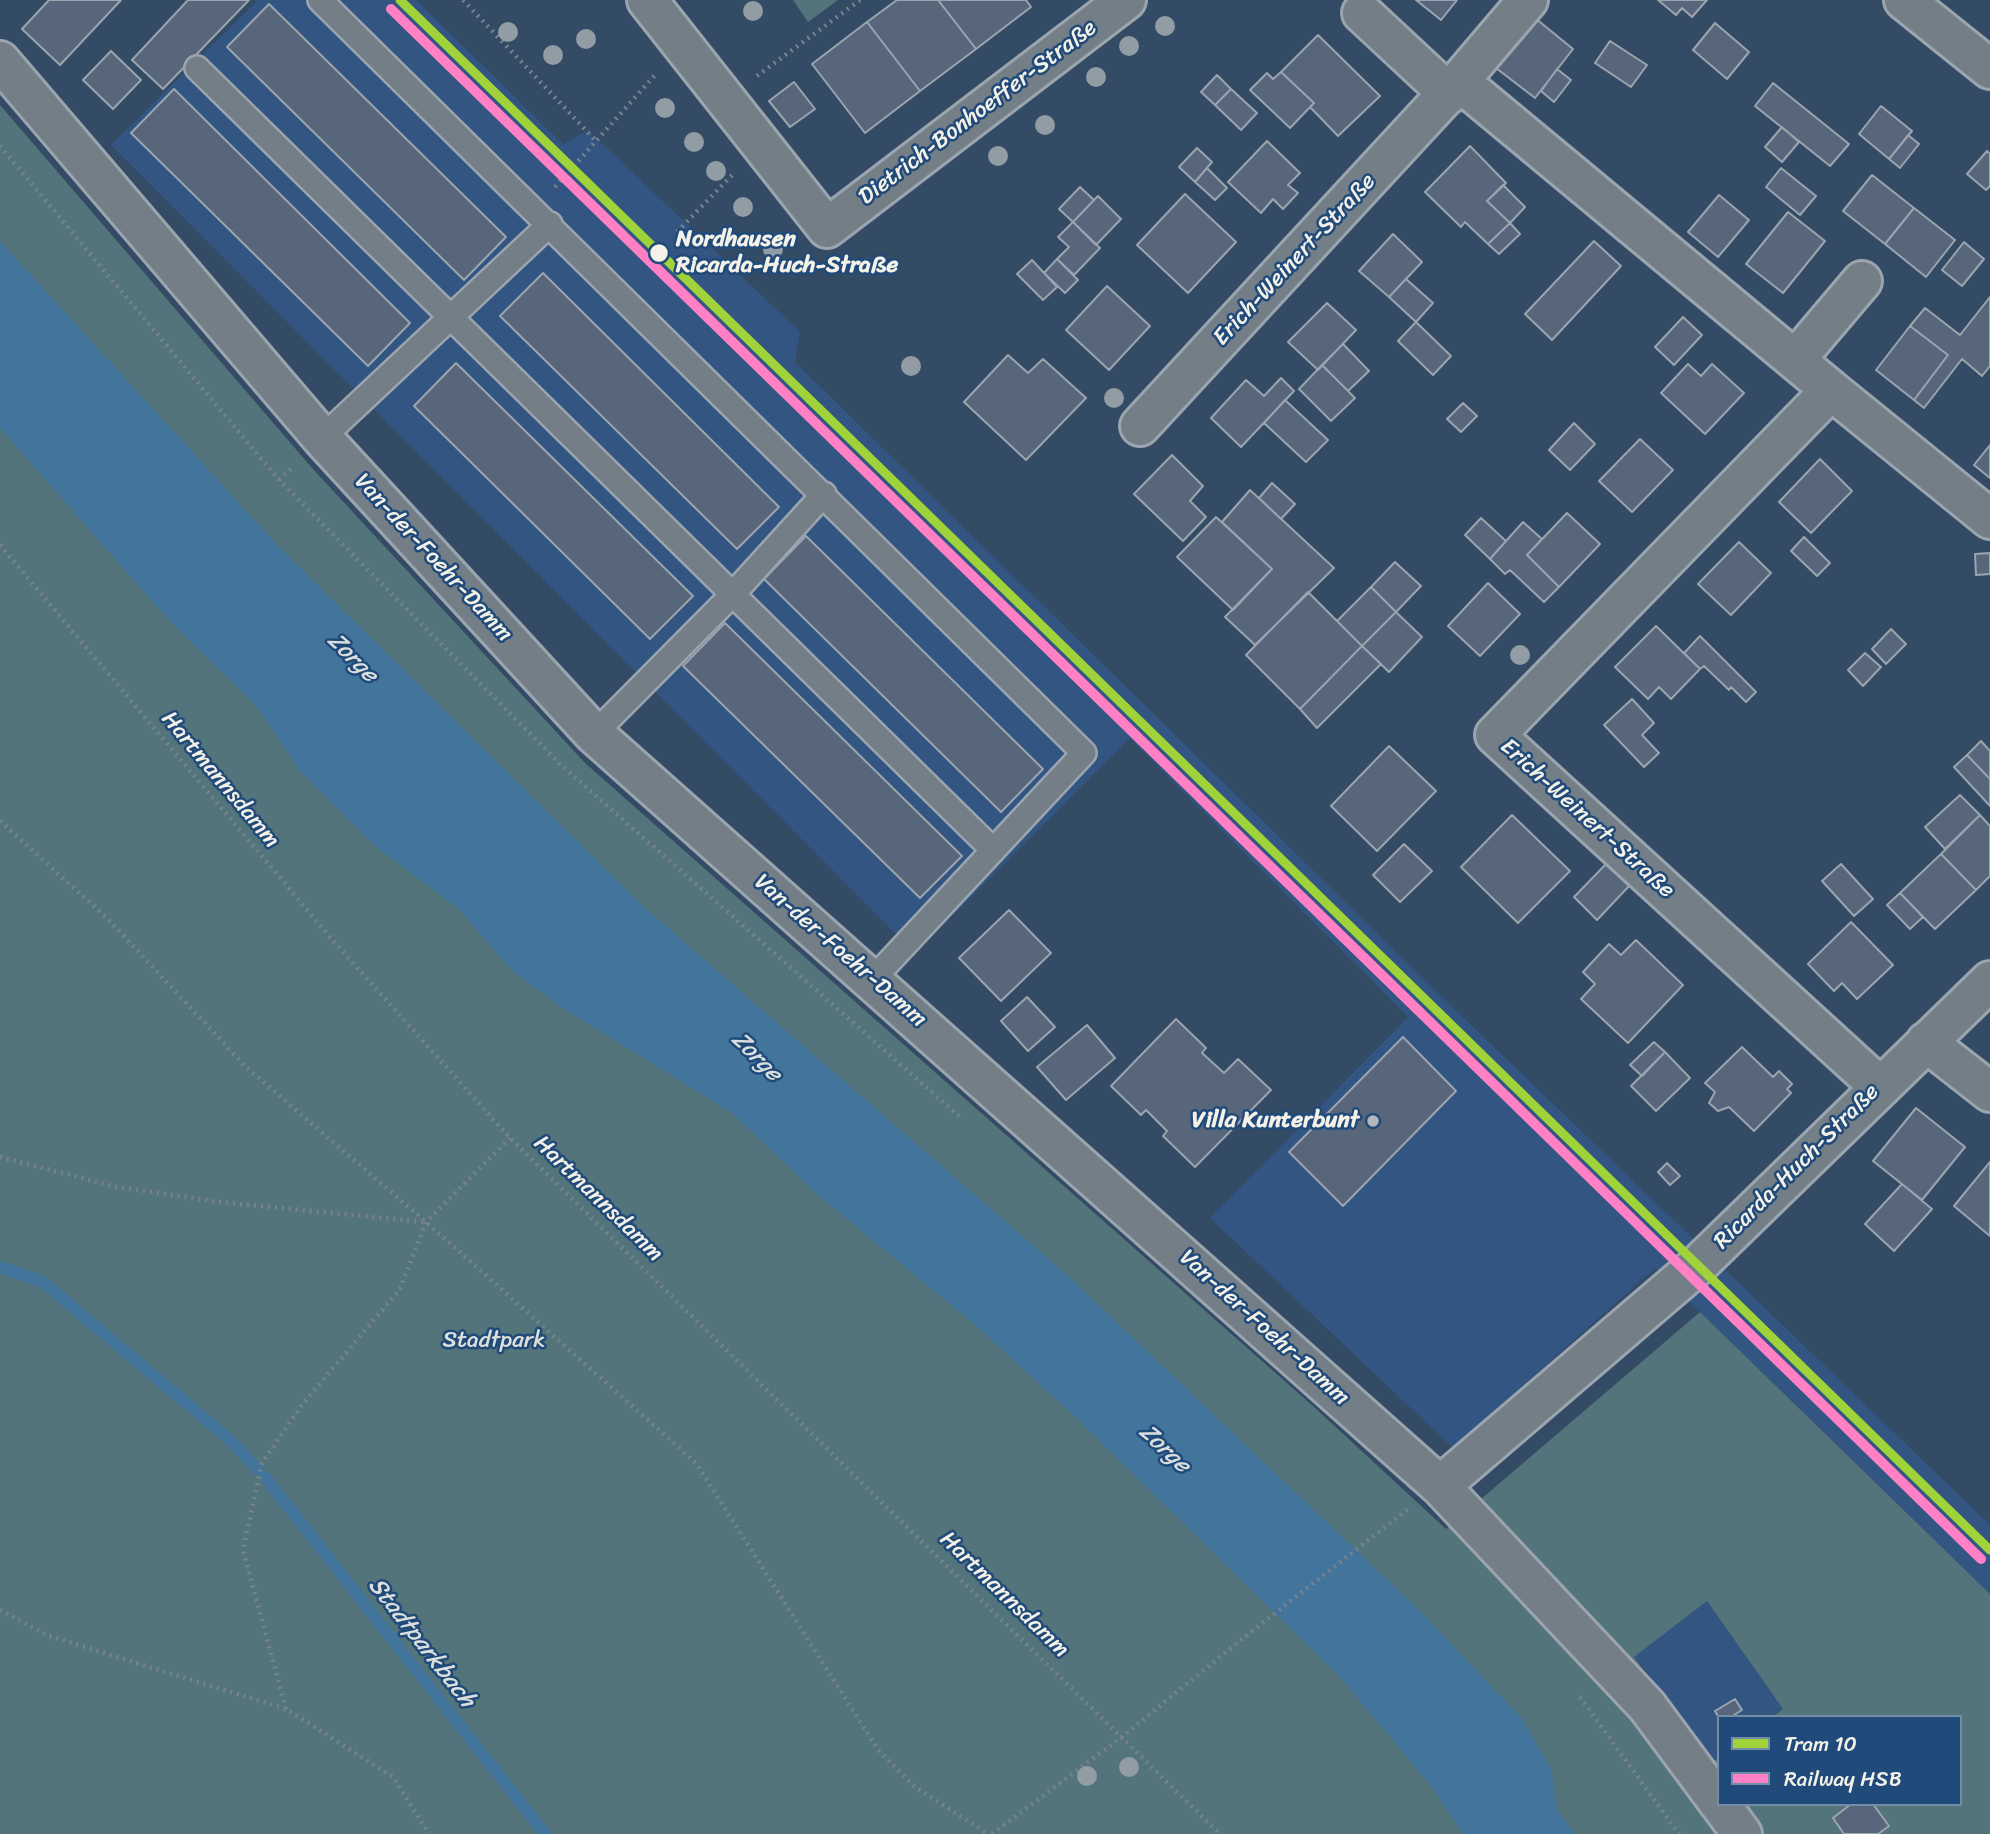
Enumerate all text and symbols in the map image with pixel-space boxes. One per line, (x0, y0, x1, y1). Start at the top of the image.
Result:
street label: Dietrich-Bonhoeffer-Straße (854, 15, 1102, 211)
street label: Erich-Weinert-Straße (1208, 168, 1382, 352)
place label: Nordhausen Ricarda-Huch-Straße (676, 226, 898, 280)
marker: Nordhausen Ricarda-Huch-Straße (648, 242, 670, 264)
street label: Van-der-Foehr-Damm (348, 468, 518, 648)
water label: Zorge (321, 627, 383, 689)
street label: Hartmannsdamm (155, 706, 285, 854)
street label: Erich-Weinert-Straße (1494, 733, 1680, 905)
street label: Van-der-Foehr-Damm (748, 869, 932, 1033)
water label: Zorge (725, 1026, 787, 1088)
street label: Ricarda-Huch-Straße (1709, 1079, 1885, 1255)
place label: Villa Kunterbunt (1192, 1107, 1359, 1135)
marker: Villa Kunterbunt (1365, 1113, 1381, 1129)
street label: Hartmannsdamm (527, 1130, 669, 1268)
street label: Van-der-Foehr-Damm (1173, 1244, 1355, 1412)
park label: Stadtpark (443, 1327, 545, 1355)
water label: Zorge (1132, 1418, 1196, 1480)
street label: Hartmannsdamm (933, 1526, 1075, 1664)
water label: Stadtparkbach (361, 1572, 481, 1714)
legend (1717, 1715, 1962, 1806)
text: Tram 10 (1784, 1725, 1857, 1763)
text: Railway HSB (1784, 1760, 1902, 1798)

